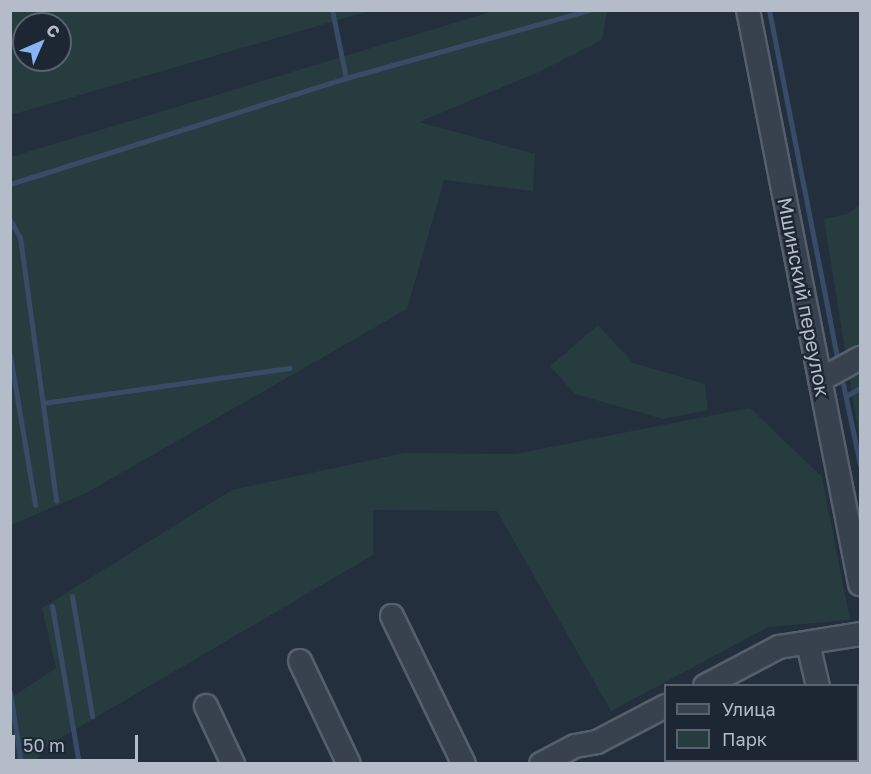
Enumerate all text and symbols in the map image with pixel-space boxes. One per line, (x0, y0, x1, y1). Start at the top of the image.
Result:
north arrow (12, 12, 72, 72)
text: С (42, 20, 64, 42)
street label: Мшинский переулок (773, 195, 835, 399)
legend (664, 684, 859, 762)
text: Улица (722, 698, 776, 720)
scale bar (15, 723, 141, 761)
text: Парк (722, 728, 767, 750)
text: 50 m (23, 734, 65, 756)

